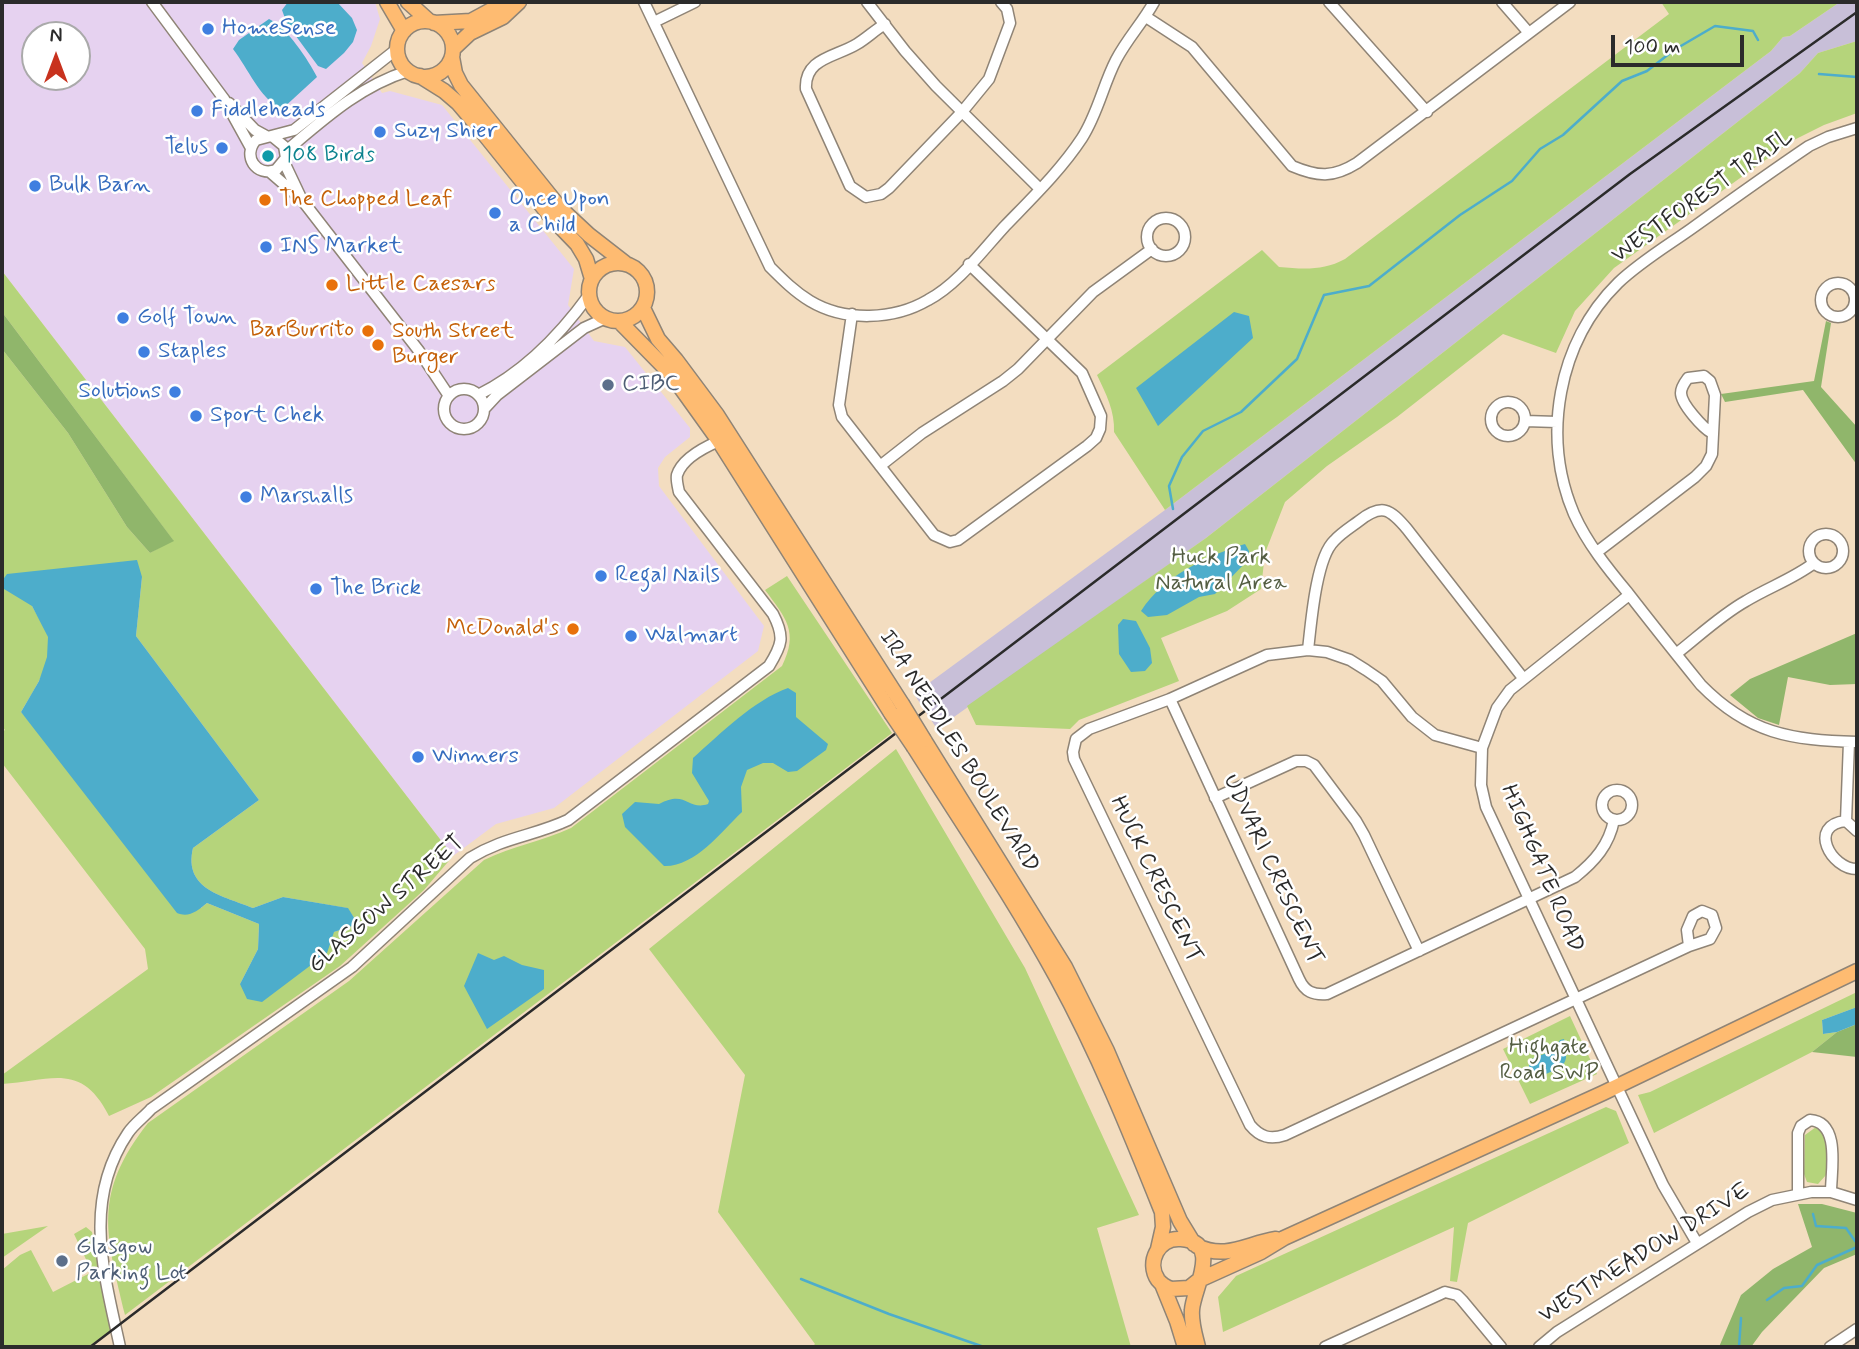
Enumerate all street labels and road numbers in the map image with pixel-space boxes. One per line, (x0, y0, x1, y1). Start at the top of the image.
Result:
street label: WESTFOREST TRAIL (1607, 124, 1799, 270)
street label: IRA NEEDLES BOULEVARD (872, 626, 1044, 878)
street label: UDVARI CRESCENT (1216, 770, 1328, 970)
street label: HIGHGATE ROAD (1493, 781, 1589, 957)
street label: HUCK CRESCENT (1103, 792, 1207, 968)
street label: GLASGOW STREET (304, 830, 470, 980)
street label: WESTMEADOW DRIVE (1534, 1178, 1756, 1330)

